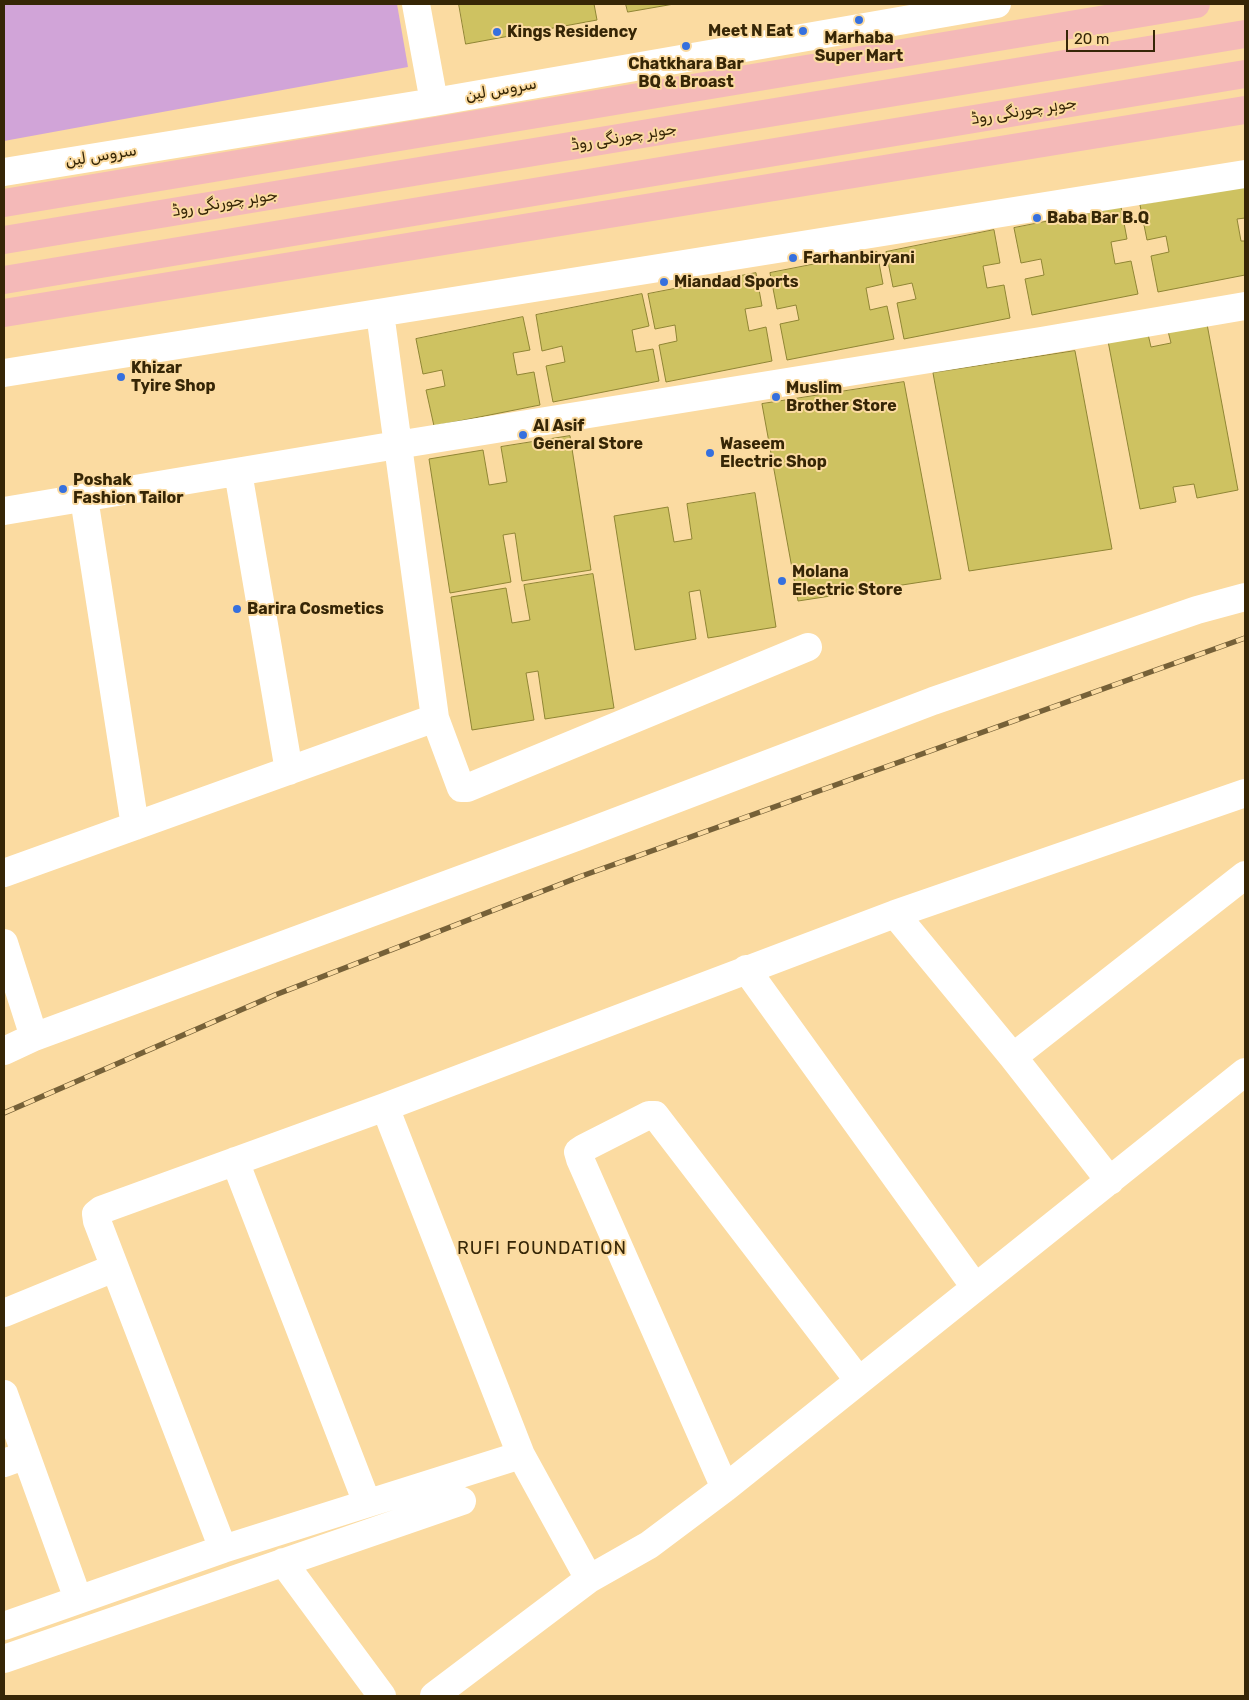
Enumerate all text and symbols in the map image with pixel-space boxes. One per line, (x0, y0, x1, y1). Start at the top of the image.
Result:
marker: Marhaba Super Mart (853, 14, 865, 26)
scale bar (1069, 20, 1158, 52)
place label: Meet N Eat (708, 21, 793, 41)
place label: Kings Residency (507, 22, 637, 42)
marker: Meet N Eat (797, 25, 809, 37)
marker: Kings Residency (491, 26, 503, 38)
place label: Marhaba Super Mart (815, 28, 903, 66)
text: 20 m (1074, 30, 1109, 48)
marker: Chatkhara Bar BQ & Broast (680, 40, 692, 52)
place label: Chatkhara Bar BQ & Broast (628, 54, 744, 92)
street label: سروس لین (464, 74, 538, 106)
street label: جوہر چورنگی روڈ (970, 93, 1078, 129)
street label: جوہر چورنگی روڈ (570, 119, 678, 155)
street label: سروس لین (64, 141, 138, 171)
street label: جوہر چورنگی روڈ (171, 185, 279, 221)
place label: Baba Bar B.Q (1047, 208, 1149, 228)
marker: Baba Bar B.Q (1031, 212, 1043, 224)
place label: Farhanbiryani (803, 248, 915, 268)
marker: Farhanbiryani (787, 252, 799, 264)
place label: Miandad Sports (674, 272, 799, 292)
marker: Miandad Sports (658, 276, 670, 288)
place label: Khizar Tyire Shop (131, 358, 216, 396)
marker: Khizar Tyire Shop (115, 371, 127, 383)
place label: Muslim Brother Store (786, 378, 897, 416)
marker: Muslim Brother Store (770, 391, 782, 403)
place label: Al Asif General Store (533, 416, 643, 454)
marker: Al Asif General Store (517, 429, 529, 441)
place label: Waseem Electric Shop (720, 434, 827, 472)
marker: Waseem Electric Shop (704, 447, 716, 459)
place label: Poshak Fashion Tailor (73, 470, 184, 508)
marker: Poshak Fashion Tailor (57, 483, 69, 495)
place label: Molana Electric Store (792, 562, 902, 600)
marker: Molana Electric Store (776, 575, 788, 587)
place label: Barira Cosmetics (247, 599, 384, 619)
marker: Barira Cosmetics (231, 603, 243, 615)
district label: RUFI FOUNDATION (455, 1238, 629, 1260)

